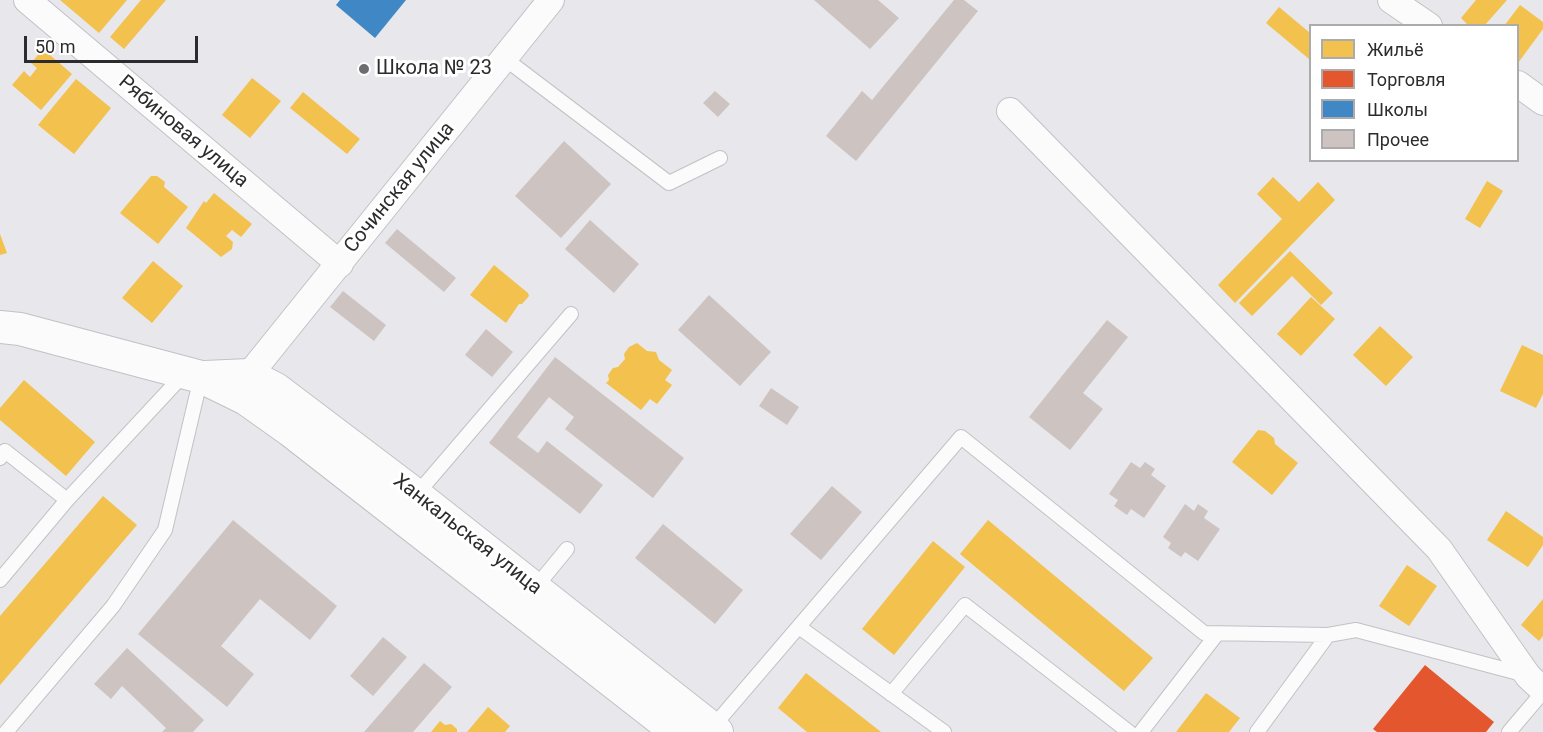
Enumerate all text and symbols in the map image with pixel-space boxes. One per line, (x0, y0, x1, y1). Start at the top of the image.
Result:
scale bar (27, 24, 201, 62)
legend (1309, 24, 1519, 162)
text: 50 m (35, 36, 75, 57)
text: Жильё (1367, 39, 1423, 60)
place label: Школа № 23 (376, 57, 492, 81)
marker: Школа № 23 (357, 62, 371, 76)
text: Торговля (1367, 69, 1445, 90)
street label: Рябиновая улица (113, 71, 253, 193)
text: Школы (1367, 99, 1428, 120)
street label: Сочинская улица (340, 118, 460, 258)
text: Прочее (1367, 129, 1429, 150)
street label: Ханкальская улица (388, 470, 546, 600)

